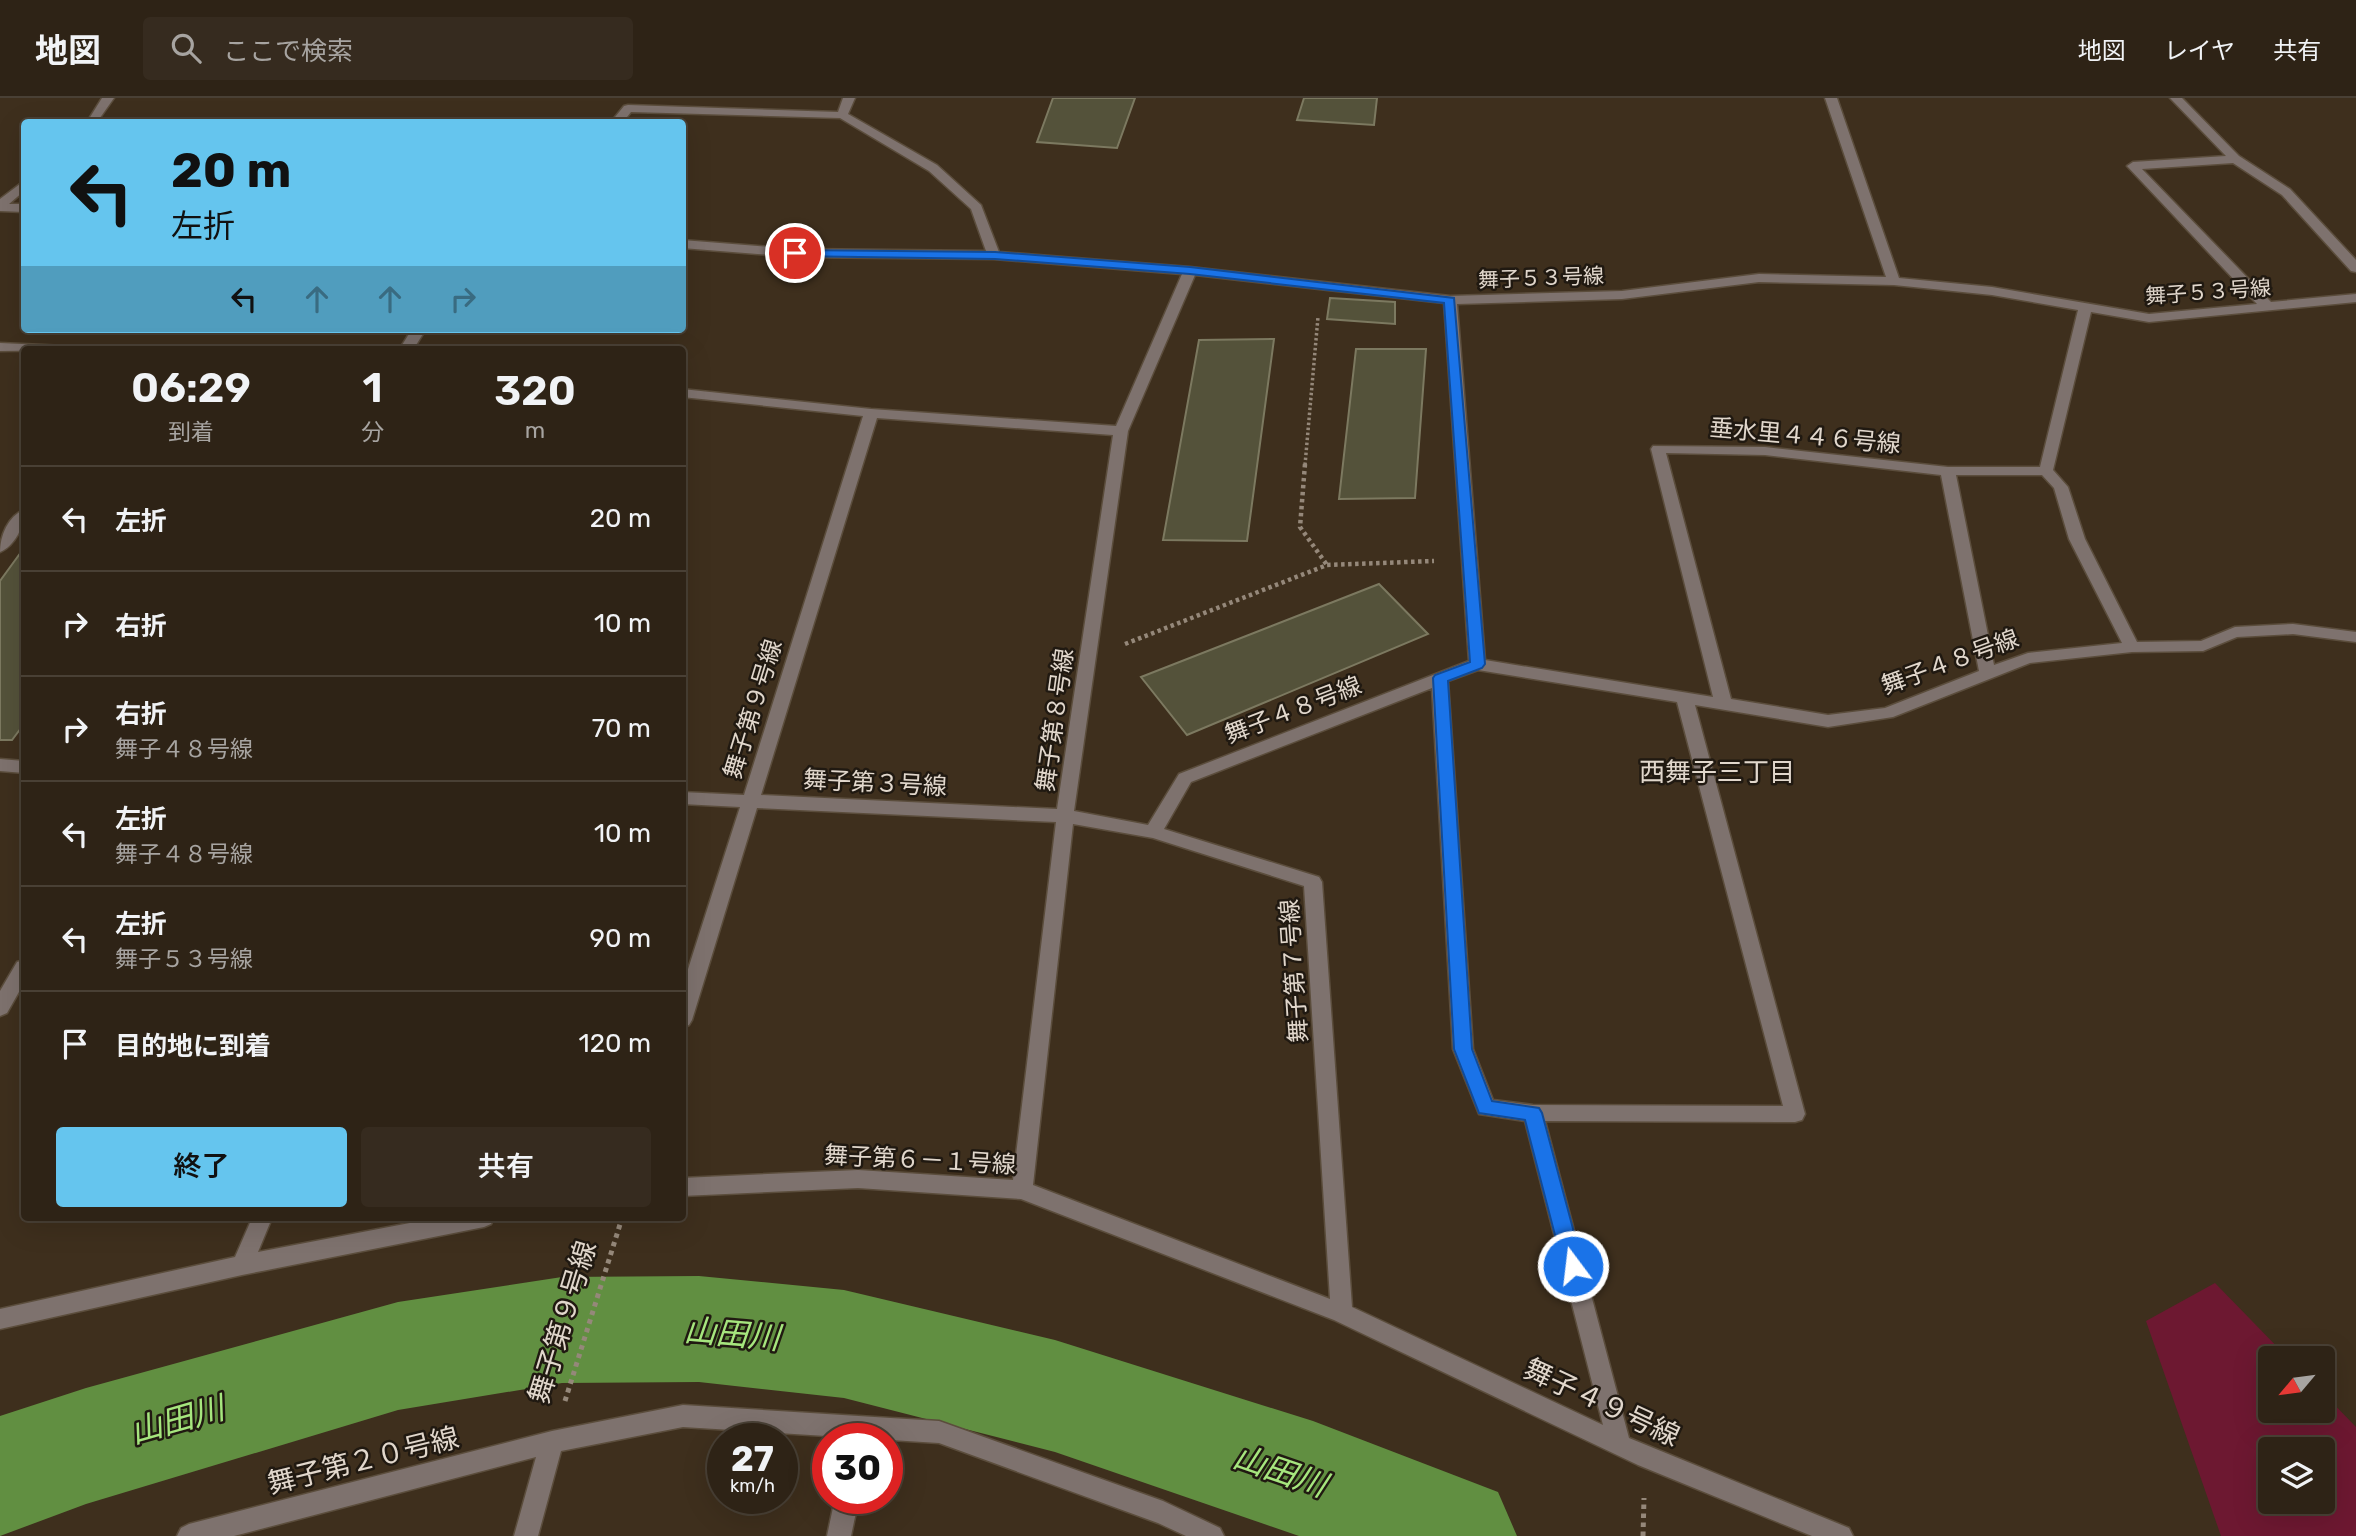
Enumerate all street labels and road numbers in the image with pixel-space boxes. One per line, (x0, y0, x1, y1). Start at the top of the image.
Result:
street label: 舞子５３号線 (1478, 263, 1604, 292)
street label: 舞子５３号線 (2144, 275, 2272, 308)
street label: 垂水里４４６号線 (1708, 414, 1902, 458)
street label: 舞子４８号線 (1878, 624, 2022, 700)
street label: 舞子第９号線 (719, 636, 787, 782)
street label: 舞子第８号線 (1031, 647, 1079, 793)
street label: 舞子４８号線 (1221, 671, 1365, 749)
street label: 舞子第３号線 (802, 765, 948, 801)
street label: 舞子第７号線 (1275, 898, 1313, 1044)
street label: 舞子第６－１号線 (823, 1141, 1017, 1179)
street label: 舞子第９号線 (522, 1237, 603, 1407)
street label: 舞子４９号線 (1519, 1352, 1685, 1453)
street label: 舞子第２０号線 (264, 1421, 462, 1500)

